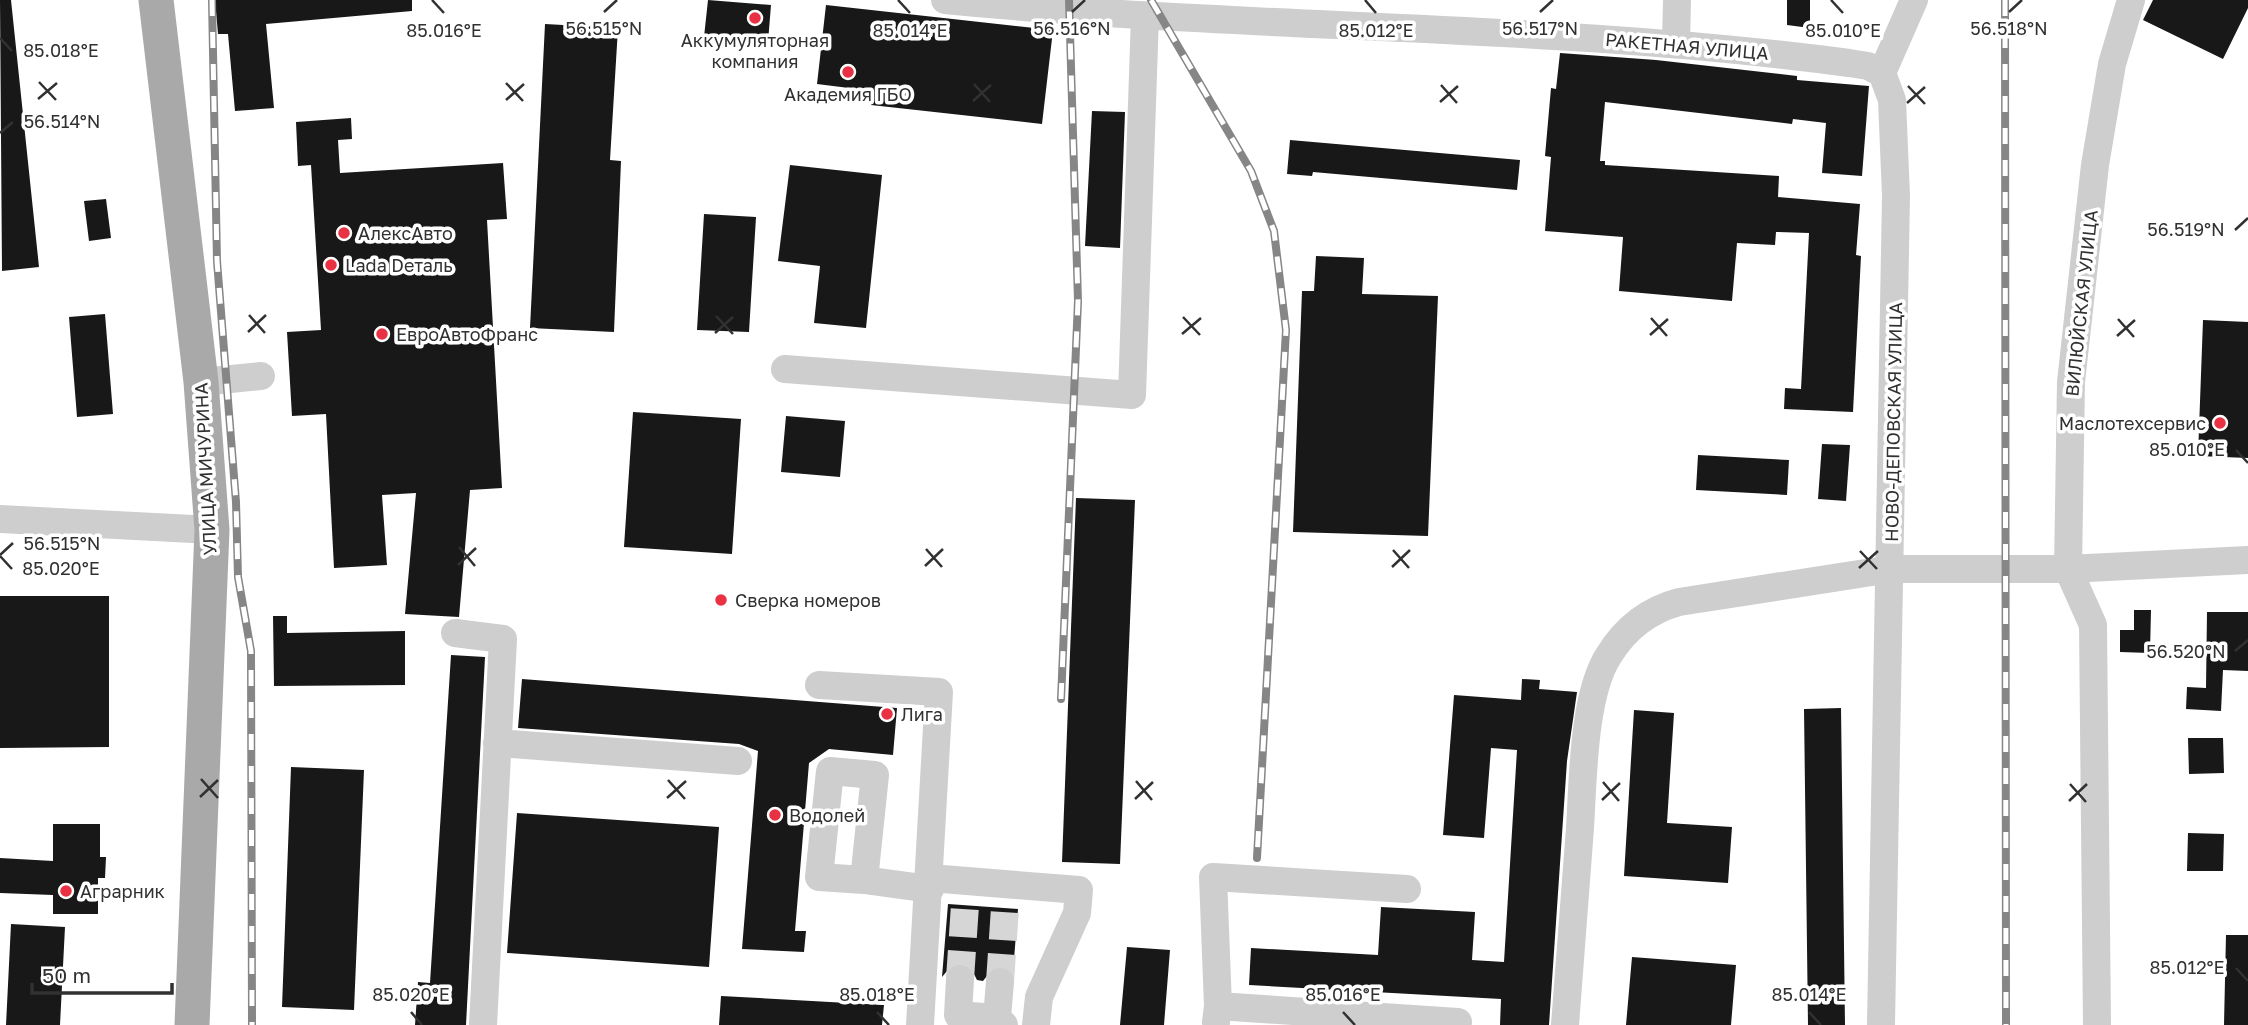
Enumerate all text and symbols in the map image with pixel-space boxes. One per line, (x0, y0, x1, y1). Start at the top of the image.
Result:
marker: Аккумуляторная компания (747, 10, 763, 26)
text: 56.515°N (565, 17, 643, 39)
text: 56.516°N (1033, 17, 1111, 39)
text: 56.517°N (1502, 17, 1578, 39)
text: 56.518°N (1970, 17, 2048, 39)
text: 85.016°E (406, 19, 482, 41)
text: 85.014°E (873, 19, 947, 41)
text: 85.012°E (1338, 19, 1414, 41)
text: 85.010°E (1805, 19, 1881, 41)
street label: РАКЕТНАЯ УЛИЦА (1604, 28, 1770, 64)
place label: Аккумуляторная компания (681, 29, 829, 72)
text: 85.018°E (23, 39, 99, 61)
marker: Академия ГБО (840, 64, 856, 80)
place label: Академия ГБО (784, 83, 912, 105)
text: 56.514°N (24, 110, 100, 132)
street label: ВИЛЮЙСКАЯ УЛИЦА (2060, 209, 2102, 397)
text: 56.519°N (2147, 218, 2225, 240)
place label: АлексАвто (358, 222, 453, 244)
marker: АлексАвто (336, 225, 352, 241)
place label: Lada Dеталь (345, 254, 453, 276)
marker: Lada Dеталь (323, 257, 339, 273)
street label: НОВО-ДЕПОВСКАЯ УЛИЦА (1880, 302, 1906, 542)
place label: ЕвроАвтоФранс (396, 323, 538, 345)
marker: ЕвроАвтоФранс (374, 326, 390, 342)
street label: УЛИЦА МИЧУРИНА (189, 382, 221, 556)
place label: Маслотехсервис (2059, 412, 2206, 434)
marker: Маслотехсервис (2212, 415, 2228, 431)
text: 85.010°E (2149, 438, 2225, 460)
text: 56.515°N (23, 532, 101, 554)
text: 85.020°E (22, 557, 100, 579)
place label: Сверка номеров (735, 589, 881, 611)
marker: Сверка номеров (713, 592, 729, 608)
text: 56.520°N (2146, 640, 2226, 662)
place label: Лига (901, 703, 943, 725)
marker: Лига (879, 706, 895, 722)
place label: Водолей (789, 804, 865, 826)
marker: Водолей (767, 807, 783, 823)
place label: Аграрник (80, 880, 165, 902)
marker: Аграрник (58, 883, 74, 899)
scale bar (32, 951, 172, 995)
text: 85.012°E (2149, 956, 2225, 978)
text: 50 m (42, 962, 91, 988)
text: 85.020°E (372, 983, 450, 1005)
text: 85.018°E (839, 983, 915, 1005)
text: 85.016°E (1305, 983, 1381, 1005)
text: 85.014°E (1772, 983, 1846, 1005)

